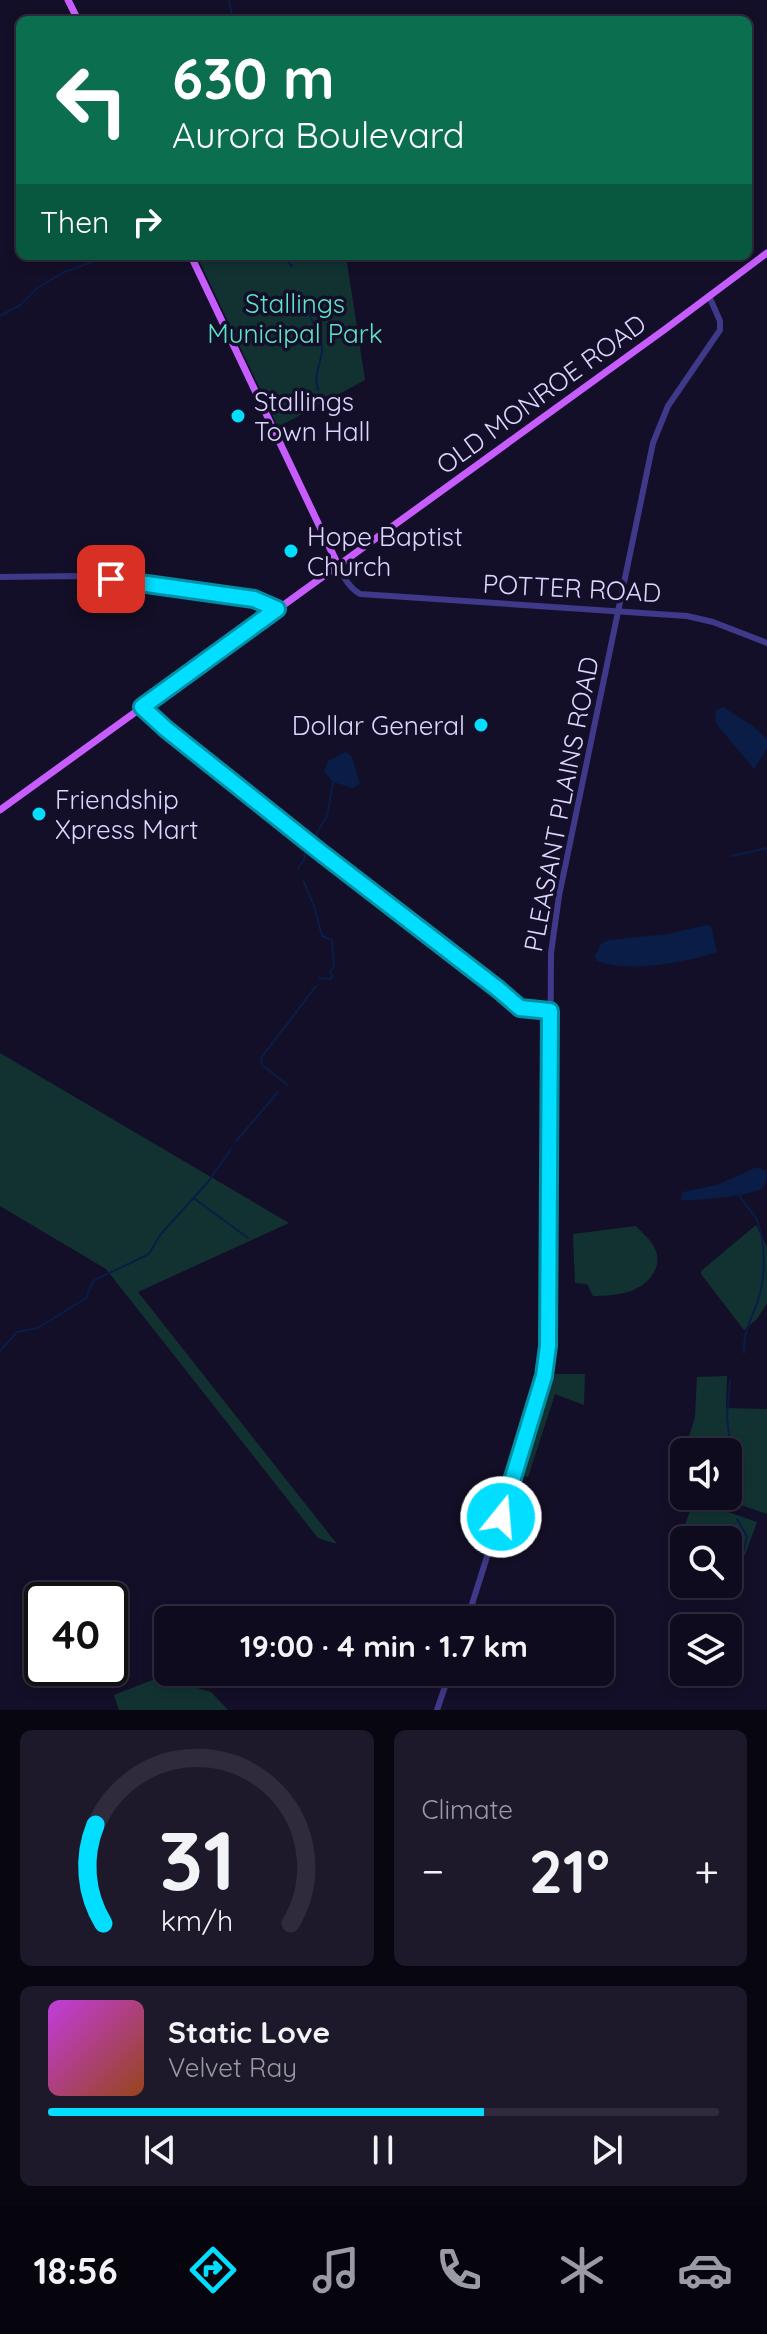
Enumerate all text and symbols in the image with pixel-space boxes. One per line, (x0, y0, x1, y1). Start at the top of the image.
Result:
text: 630 m (172, 43, 335, 113)
icon: left (40, 48, 144, 152)
text: Aurora Boulevard (172, 112, 465, 157)
icon: right (125, 200, 169, 244)
text: Then (40, 203, 109, 241)
park label: Stallings Municipal Park (207, 287, 383, 350)
street label: OLD MONROE ROAD (430, 307, 652, 481)
place label: Stallings Town Hall (254, 385, 370, 448)
marker: Stallings Town Hall (229, 407, 247, 425)
place label: Hope Baptist Church (307, 520, 463, 583)
marker: Hope Baptist Church (282, 542, 300, 560)
pin (77, 545, 145, 613)
icon: arrive (89, 557, 133, 601)
street label: POTTER ROAD (482, 567, 662, 609)
street label: PLEASANT PLAINS ROAD (516, 654, 606, 954)
place label: Dollar General (292, 709, 465, 742)
marker: Dollar General (472, 716, 490, 734)
place label: Friendship Xpress Mart (55, 783, 198, 846)
marker: Friendship Xpress Mart (30, 805, 48, 823)
map controls (670, 1438, 742, 1686)
button: sound (670, 1438, 742, 1510)
position arrow (459, 1475, 543, 1559)
button: search (670, 1526, 742, 1598)
speed limit sign: 40 (24, 1582, 128, 1686)
button: layers (670, 1614, 742, 1686)
text: 19:00 · 4 min · 1.7 km (240, 1627, 528, 1665)
text: Climate (422, 1793, 513, 1826)
text: 31 (158, 1807, 235, 1911)
text: 21° (529, 1833, 610, 1908)
text: − (422, 1843, 444, 1898)
text: + (694, 1843, 719, 1898)
text: km/h (160, 1902, 233, 1938)
text: Static Love (168, 2013, 330, 2051)
text: Velvet Ray (168, 2051, 297, 2084)
icon: previous (138, 2128, 182, 2172)
icon: pause (361, 2128, 405, 2172)
icon: next (585, 2128, 629, 2172)
icon: directions (185, 2242, 241, 2298)
icon: music (308, 2242, 364, 2298)
icon: phone (431, 2242, 487, 2298)
icon: climate (554, 2242, 610, 2298)
icon: car (677, 2242, 733, 2298)
text: 18:56 (34, 2248, 118, 2293)

